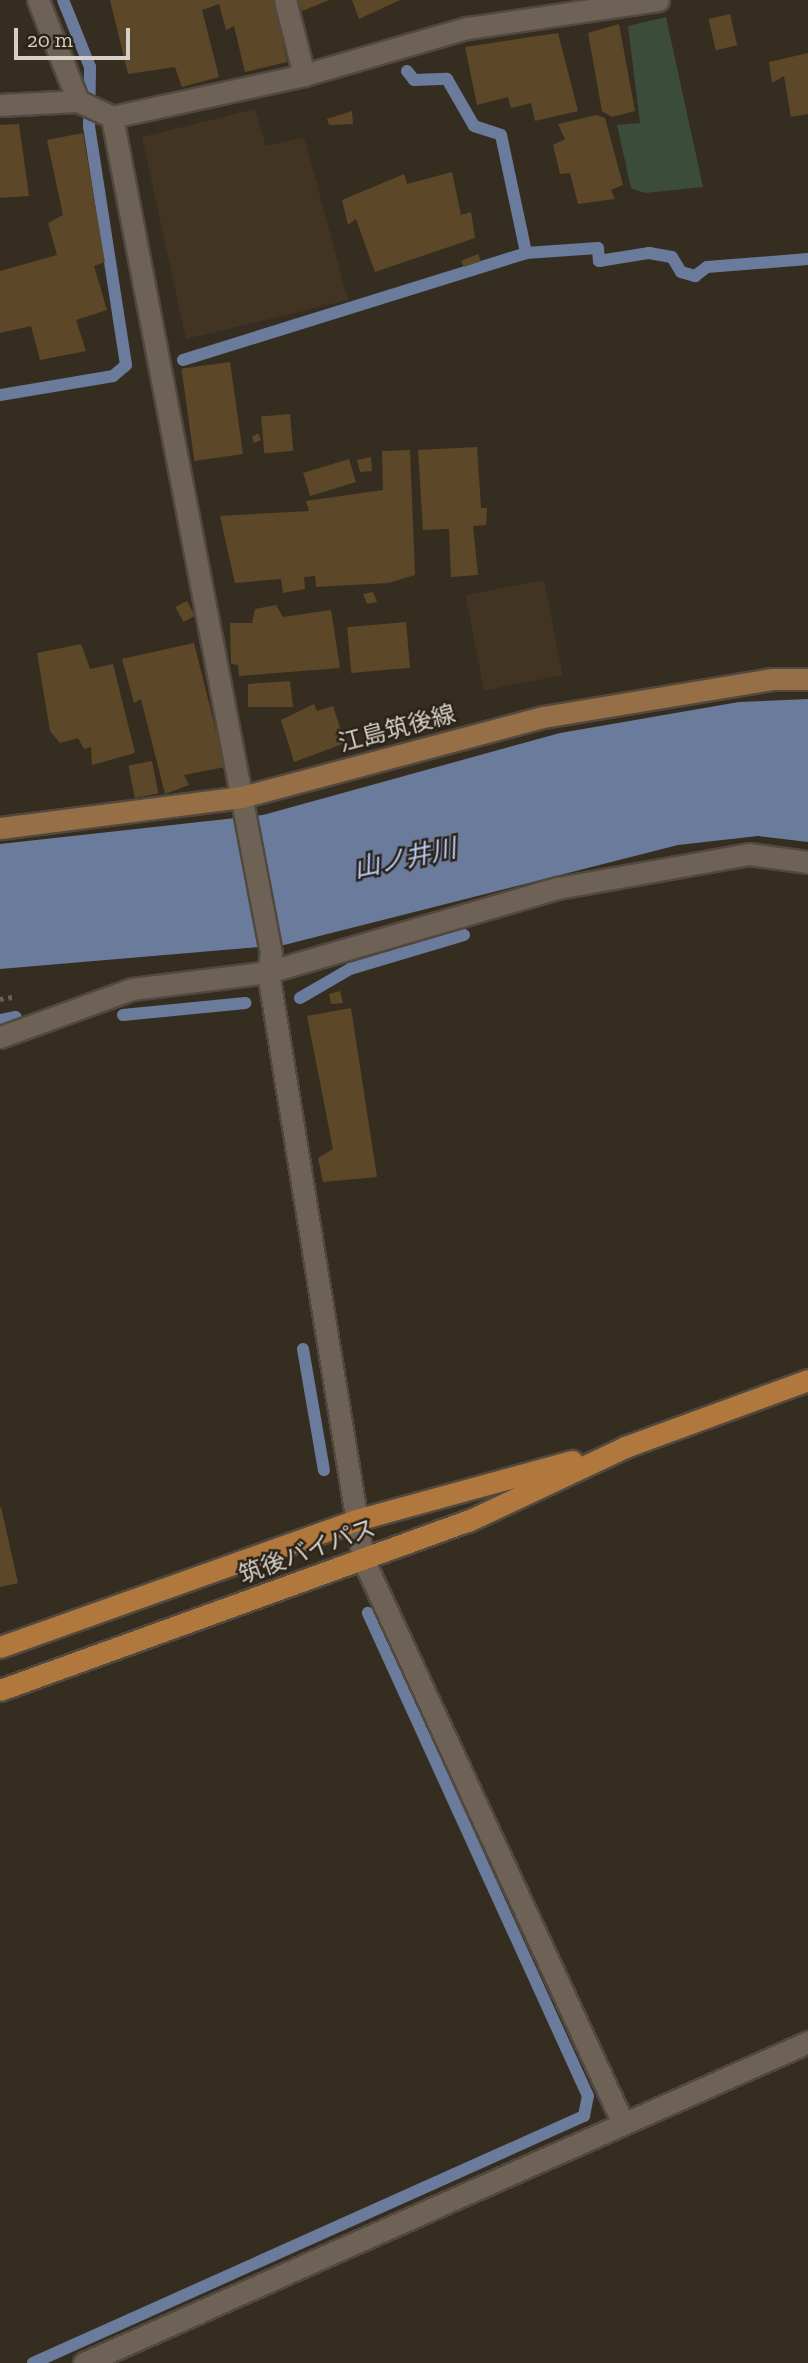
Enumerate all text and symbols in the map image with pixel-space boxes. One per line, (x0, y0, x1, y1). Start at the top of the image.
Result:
scale bar (18, 14, 133, 58)
text: 20 m (27, 27, 73, 52)
street label: 江島筑後線 (335, 699, 459, 757)
water label: 山ノ井川 (351, 833, 459, 885)
street label: 筑後バイパス (234, 1513, 380, 1589)

